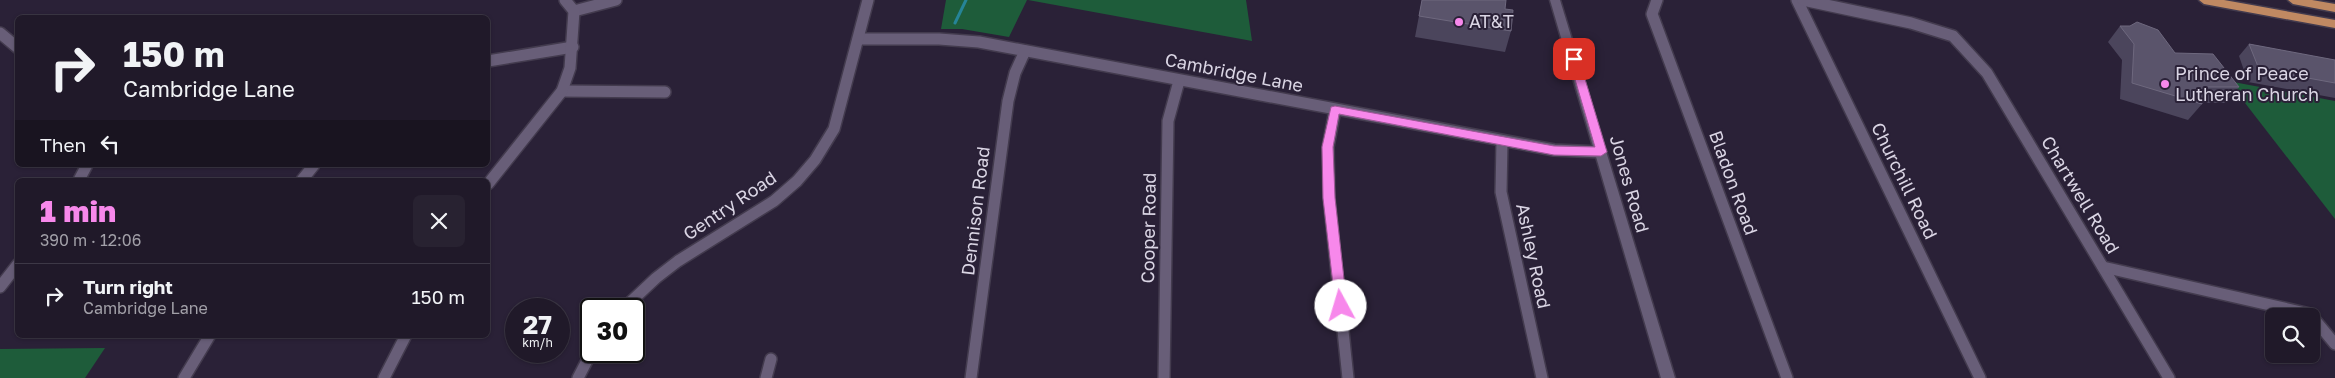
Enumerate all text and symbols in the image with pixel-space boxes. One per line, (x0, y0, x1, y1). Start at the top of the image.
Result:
place label: AT&T (1469, 10, 1514, 32)
marker: AT&T (1453, 16, 1465, 28)
text: 150 m (123, 33, 225, 75)
icon: right (40, 35, 105, 100)
pin (1553, 38, 1595, 80)
icon: arrive (1560, 45, 1588, 73)
street label: Cambridge Lane (1163, 48, 1305, 96)
place label: Prince of Peace Lutheran Church (2175, 62, 2319, 105)
text: Cambridge Lane (123, 75, 295, 102)
marker: Prince of Peace Lutheran Church (2159, 78, 2171, 90)
street label: Churchill Road (1867, 119, 1943, 242)
street label: Bladon Road (1705, 127, 1763, 238)
icon: left (96, 130, 124, 158)
street label: Jones Road (1606, 132, 1654, 235)
street label: Chartwell Road (2037, 132, 2125, 257)
text: Then (40, 133, 86, 156)
street label: Dennison Road (956, 145, 994, 277)
street label: Gentry Road (679, 166, 780, 244)
street label: Cooper Road (1136, 172, 1160, 284)
text: 1 min (40, 193, 116, 229)
button: close (413, 195, 465, 247)
street label: Ashley Road (1512, 201, 1556, 310)
text: 390 m · 12:06 (40, 230, 141, 250)
text: Turn right (83, 275, 173, 298)
position arrow (1314, 279, 1366, 331)
icon: right (40, 282, 68, 310)
text: 150 m (411, 285, 465, 308)
text: Cambridge Lane (83, 298, 208, 318)
speed limit sign: 30 (580, 298, 645, 363)
map controls (2265, 308, 2320, 363)
button: search (2265, 308, 2320, 363)
text: 27 (523, 309, 552, 340)
text: km/h (522, 335, 553, 350)

